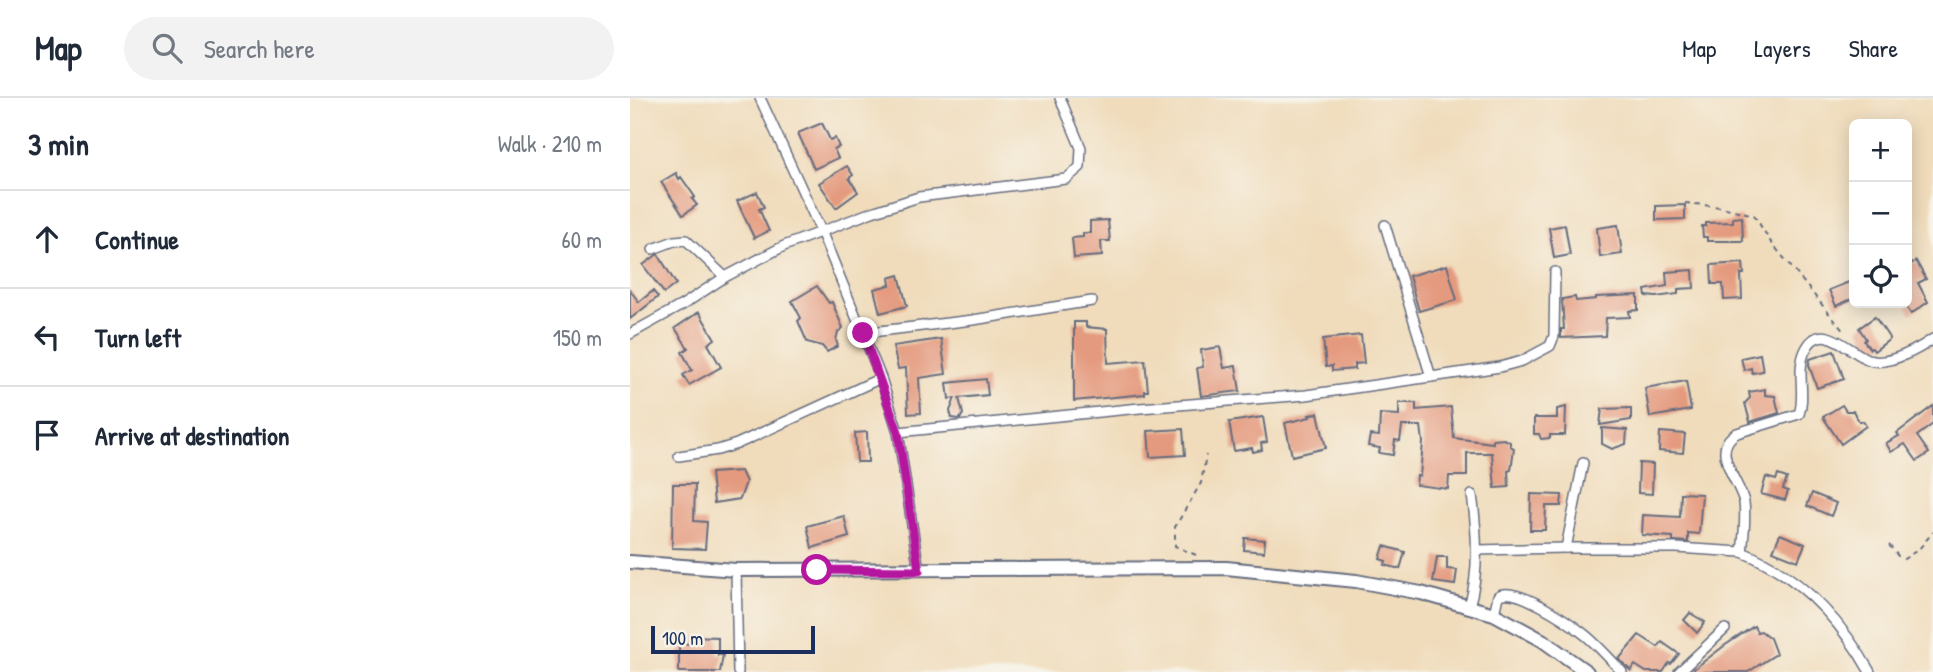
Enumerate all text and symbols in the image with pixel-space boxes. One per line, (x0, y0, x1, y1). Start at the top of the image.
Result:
search box (124, 17, 614, 80)
text: Map (35, 26, 82, 70)
icon: search (148, 29, 186, 67)
text: Search here (204, 31, 315, 66)
text: Map (1682, 32, 1716, 64)
text: Layers (1754, 32, 1811, 64)
text: Share (1849, 32, 1898, 64)
map controls (1849, 119, 1912, 308)
button: + (1849, 119, 1912, 182)
text: 3 min (28, 124, 89, 164)
text: Walk · 210 m (498, 128, 602, 159)
button: − (1849, 182, 1912, 245)
icon: ahead (28, 220, 66, 258)
text: Continue (95, 222, 179, 257)
text: 60 m (562, 224, 602, 255)
button: locate (1849, 245, 1912, 308)
route end (847, 317, 878, 348)
icon: left (28, 318, 66, 356)
text: Turn left (95, 320, 181, 355)
text: 150 m (553, 322, 602, 353)
icon: arrive (28, 416, 66, 454)
text: Arrive at destination (95, 418, 290, 453)
route start (801, 554, 832, 585)
scale bar (651, 623, 816, 655)
text: 100 m (662, 625, 703, 651)

